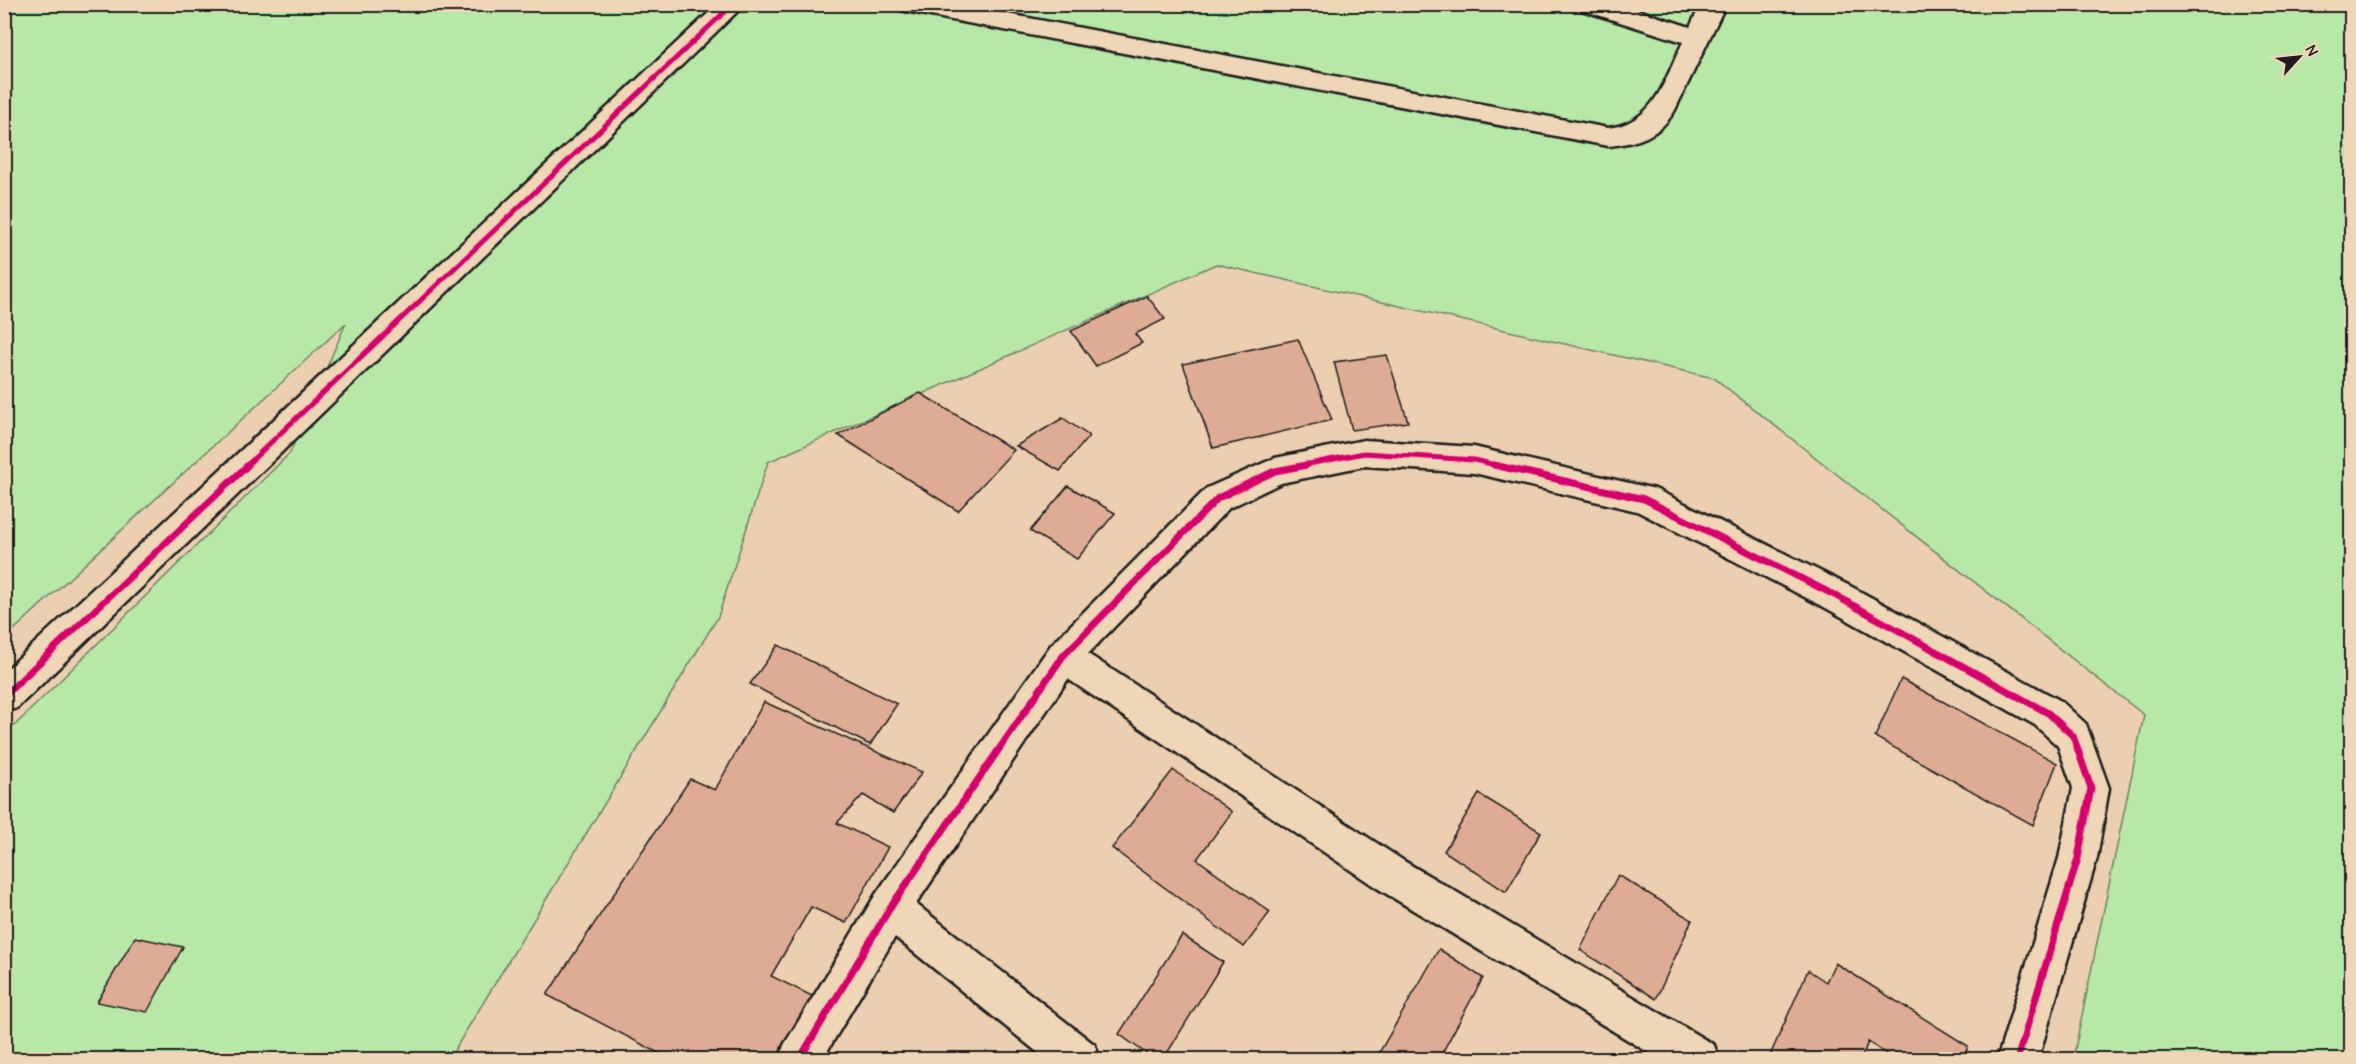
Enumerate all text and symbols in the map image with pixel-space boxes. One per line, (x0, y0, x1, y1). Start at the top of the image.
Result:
north arrow (2269, 27, 2329, 87)
text: N (2301, 42, 2322, 59)

